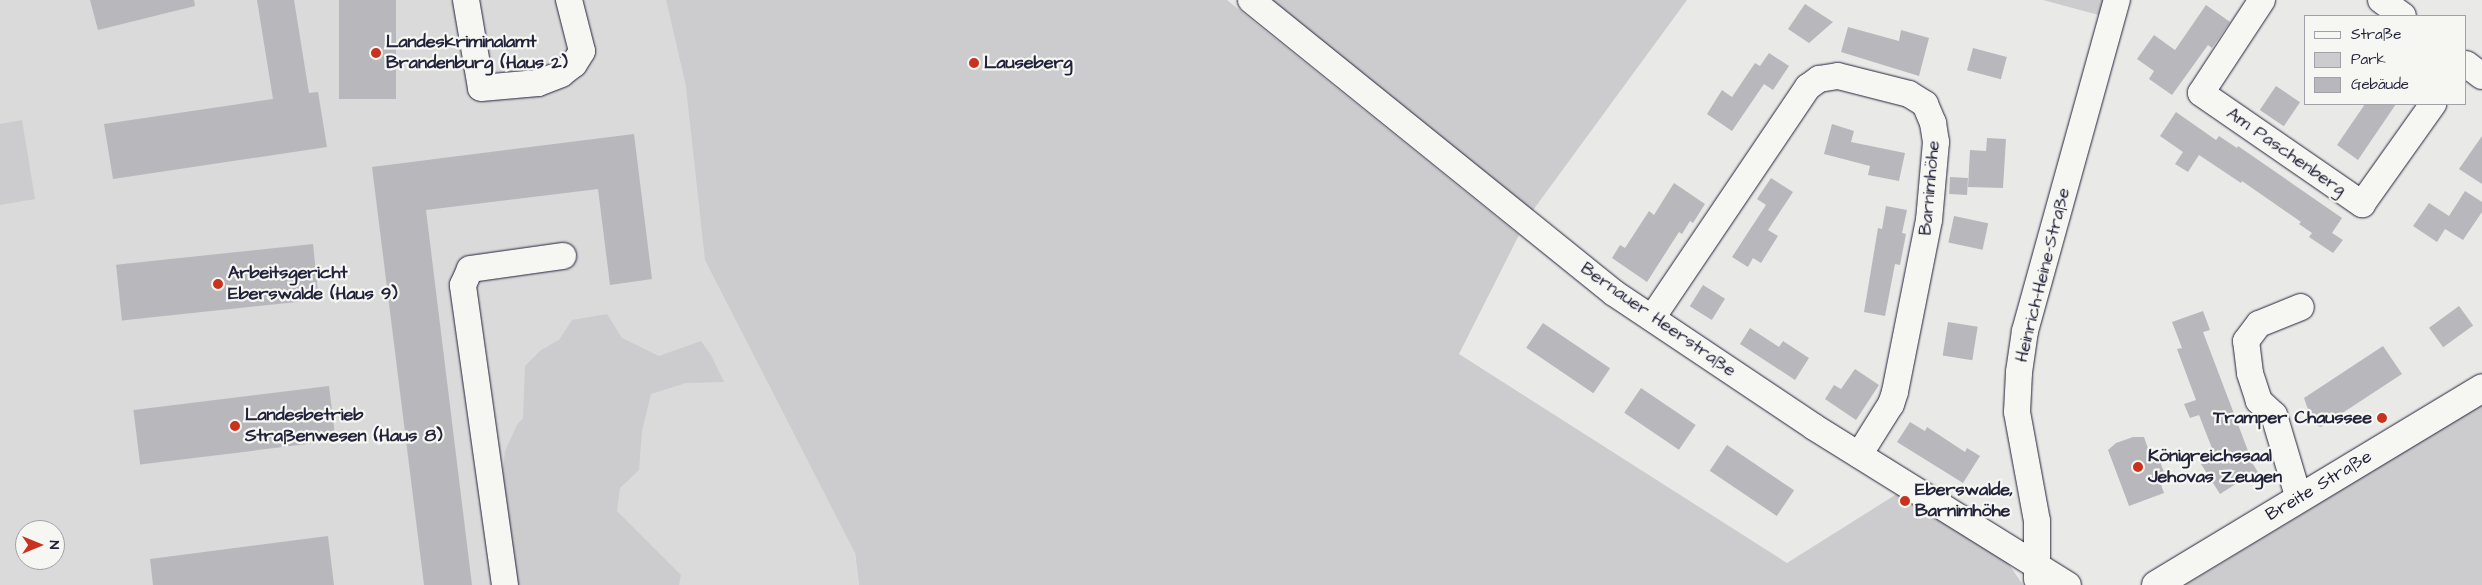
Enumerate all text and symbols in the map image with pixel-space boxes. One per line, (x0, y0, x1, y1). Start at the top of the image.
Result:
legend (2304, 15, 2467, 105)
text: Straße (2351, 24, 2401, 45)
place label: Landeskriminalamt Brandenburg (Haus 2) (386, 32, 568, 74)
marker: Landeskriminalamt Brandenburg (Haus 2) (370, 47, 382, 59)
text: Park (2351, 49, 2386, 70)
place label: Lauseberg (984, 52, 1073, 74)
marker: Lauseberg (968, 57, 980, 69)
text: Gebäude (2351, 74, 2409, 95)
street label: Am Paschenberg (2222, 103, 2350, 201)
street label: Barnimhöhe (1915, 140, 1945, 236)
street label: Heinrich-Heine-Straße (2011, 186, 2075, 364)
street label: Bernauer Heerstraße (1576, 258, 1740, 382)
place label: Arbeitsgericht Eberswalde (Haus 9) (228, 263, 398, 306)
marker: Arbeitsgericht Eberswalde (Haus 9) (212, 278, 224, 290)
place label: Landesbetrieb Straßenwesen (Haus 8) (245, 405, 443, 448)
place label: Tramper Chaussee (2213, 407, 2372, 429)
marker: Tramper Chaussee (2376, 412, 2388, 424)
marker: Landesbetrieb Straßenwesen (Haus 8) (229, 420, 241, 432)
place label: Königreichssaal Jehovas Zeugen (2148, 446, 2282, 488)
street label: Breite Straße (2262, 446, 2376, 526)
marker: Königreichssaal Jehovas Zeugen (2132, 461, 2144, 473)
place label: Eberswalde, Barnimhöhe (1915, 480, 2013, 522)
marker: Eberswalde, Barnimhöhe (1899, 495, 1911, 507)
north arrow (15, 520, 65, 570)
text: N (44, 541, 64, 549)

